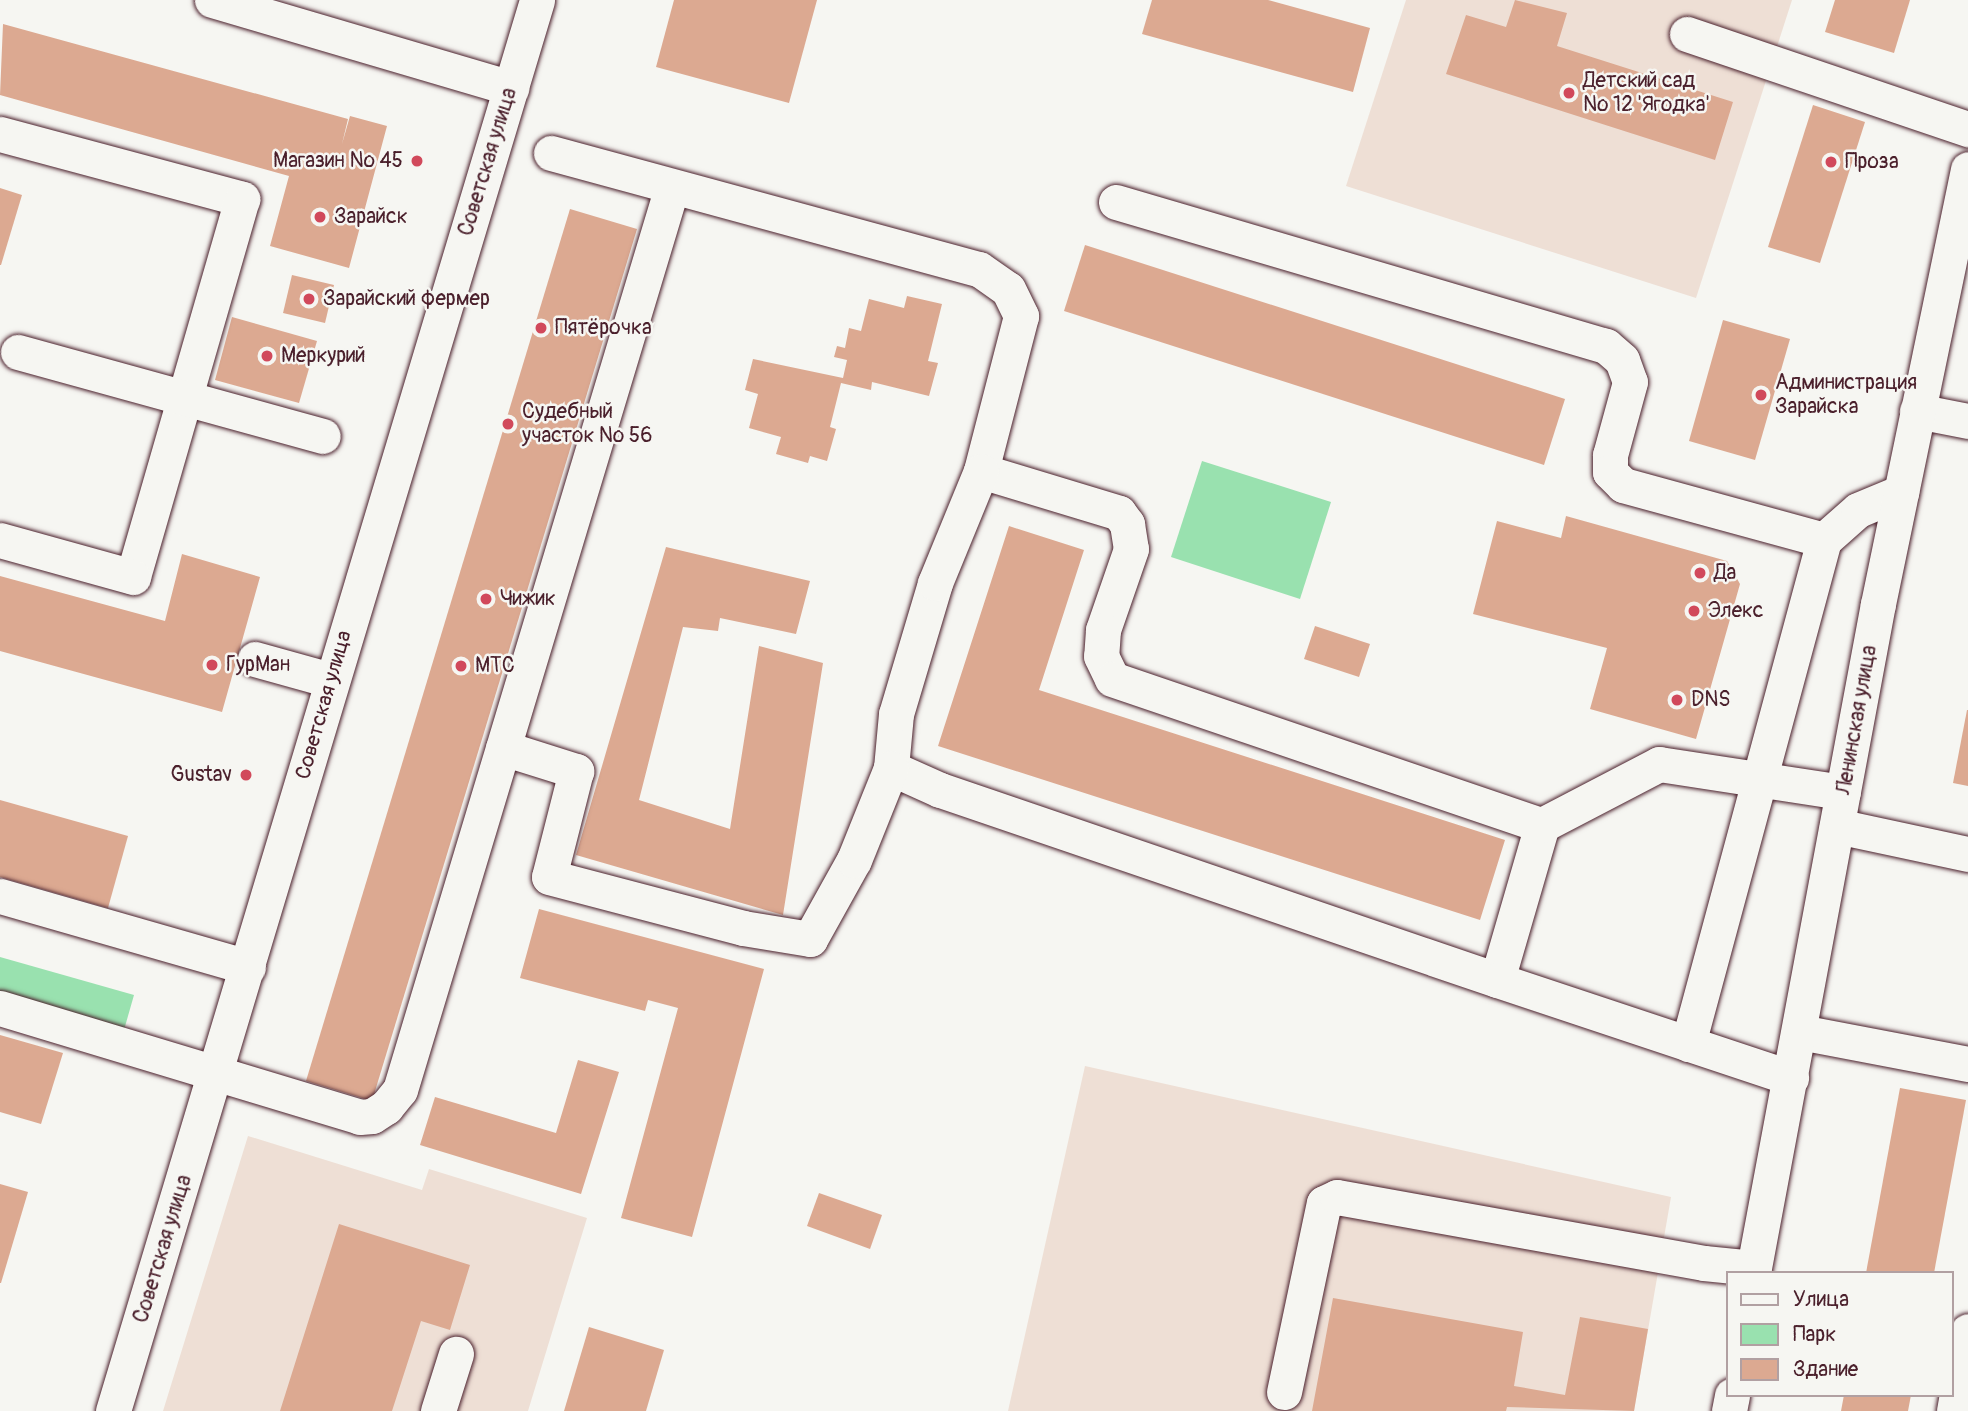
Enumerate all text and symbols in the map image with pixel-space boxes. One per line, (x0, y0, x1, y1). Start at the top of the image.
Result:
place label: Детский сад № 12 'Ягодка' (1583, 68, 1710, 118)
street label: Советская улица (454, 85, 522, 239)
marker: Детский сад № 12 'Ягодка' (1561, 85, 1577, 101)
place label: Магазин № 45 (273, 148, 403, 174)
place label: Проза (1845, 149, 1899, 175)
marker: Магазин № 45 (409, 153, 425, 169)
marker: Проза (1823, 154, 1839, 170)
place label: Зарайск (334, 204, 408, 230)
marker: Зарайск (312, 209, 328, 225)
place label: Зарайский фермер (323, 286, 490, 312)
marker: Зарайский фермер (301, 291, 317, 307)
place label: Пятёрочка (555, 315, 652, 341)
marker: Пятёрочка (533, 320, 549, 336)
place label: Меркурий (281, 343, 366, 369)
marker: Меркурий (259, 348, 275, 364)
place label: Администрация Зарайска (1775, 370, 1917, 420)
marker: Администрация Зарайска (1753, 387, 1769, 403)
place label: Судебный участок № 56 (522, 399, 652, 449)
marker: Судебный участок № 56 (500, 416, 516, 432)
place label: Да (1714, 560, 1736, 586)
marker: Да (1692, 565, 1708, 581)
place label: Чижик (500, 586, 556, 612)
marker: Чижик (478, 591, 494, 607)
place label: Элекс (1708, 598, 1764, 624)
marker: Элекс (1686, 603, 1702, 619)
street label: Советская улица (291, 628, 357, 782)
street label: Ленинская улица (1831, 643, 1883, 797)
place label: ГурМан (226, 652, 290, 678)
place label: МТС (475, 653, 515, 679)
marker: ГурМан (204, 657, 220, 673)
marker: МТС (453, 658, 469, 674)
place label: DNS (1691, 687, 1731, 713)
marker: DNS (1669, 692, 1685, 708)
place label: Gustav (170, 762, 232, 788)
marker: Gustav (238, 767, 254, 783)
street label: Советская улица (129, 1172, 197, 1326)
legend (1727, 1271, 1954, 1397)
text: Улица (1793, 1286, 1849, 1313)
text: Парк (1793, 1321, 1836, 1348)
text: Здание (1793, 1356, 1858, 1383)

